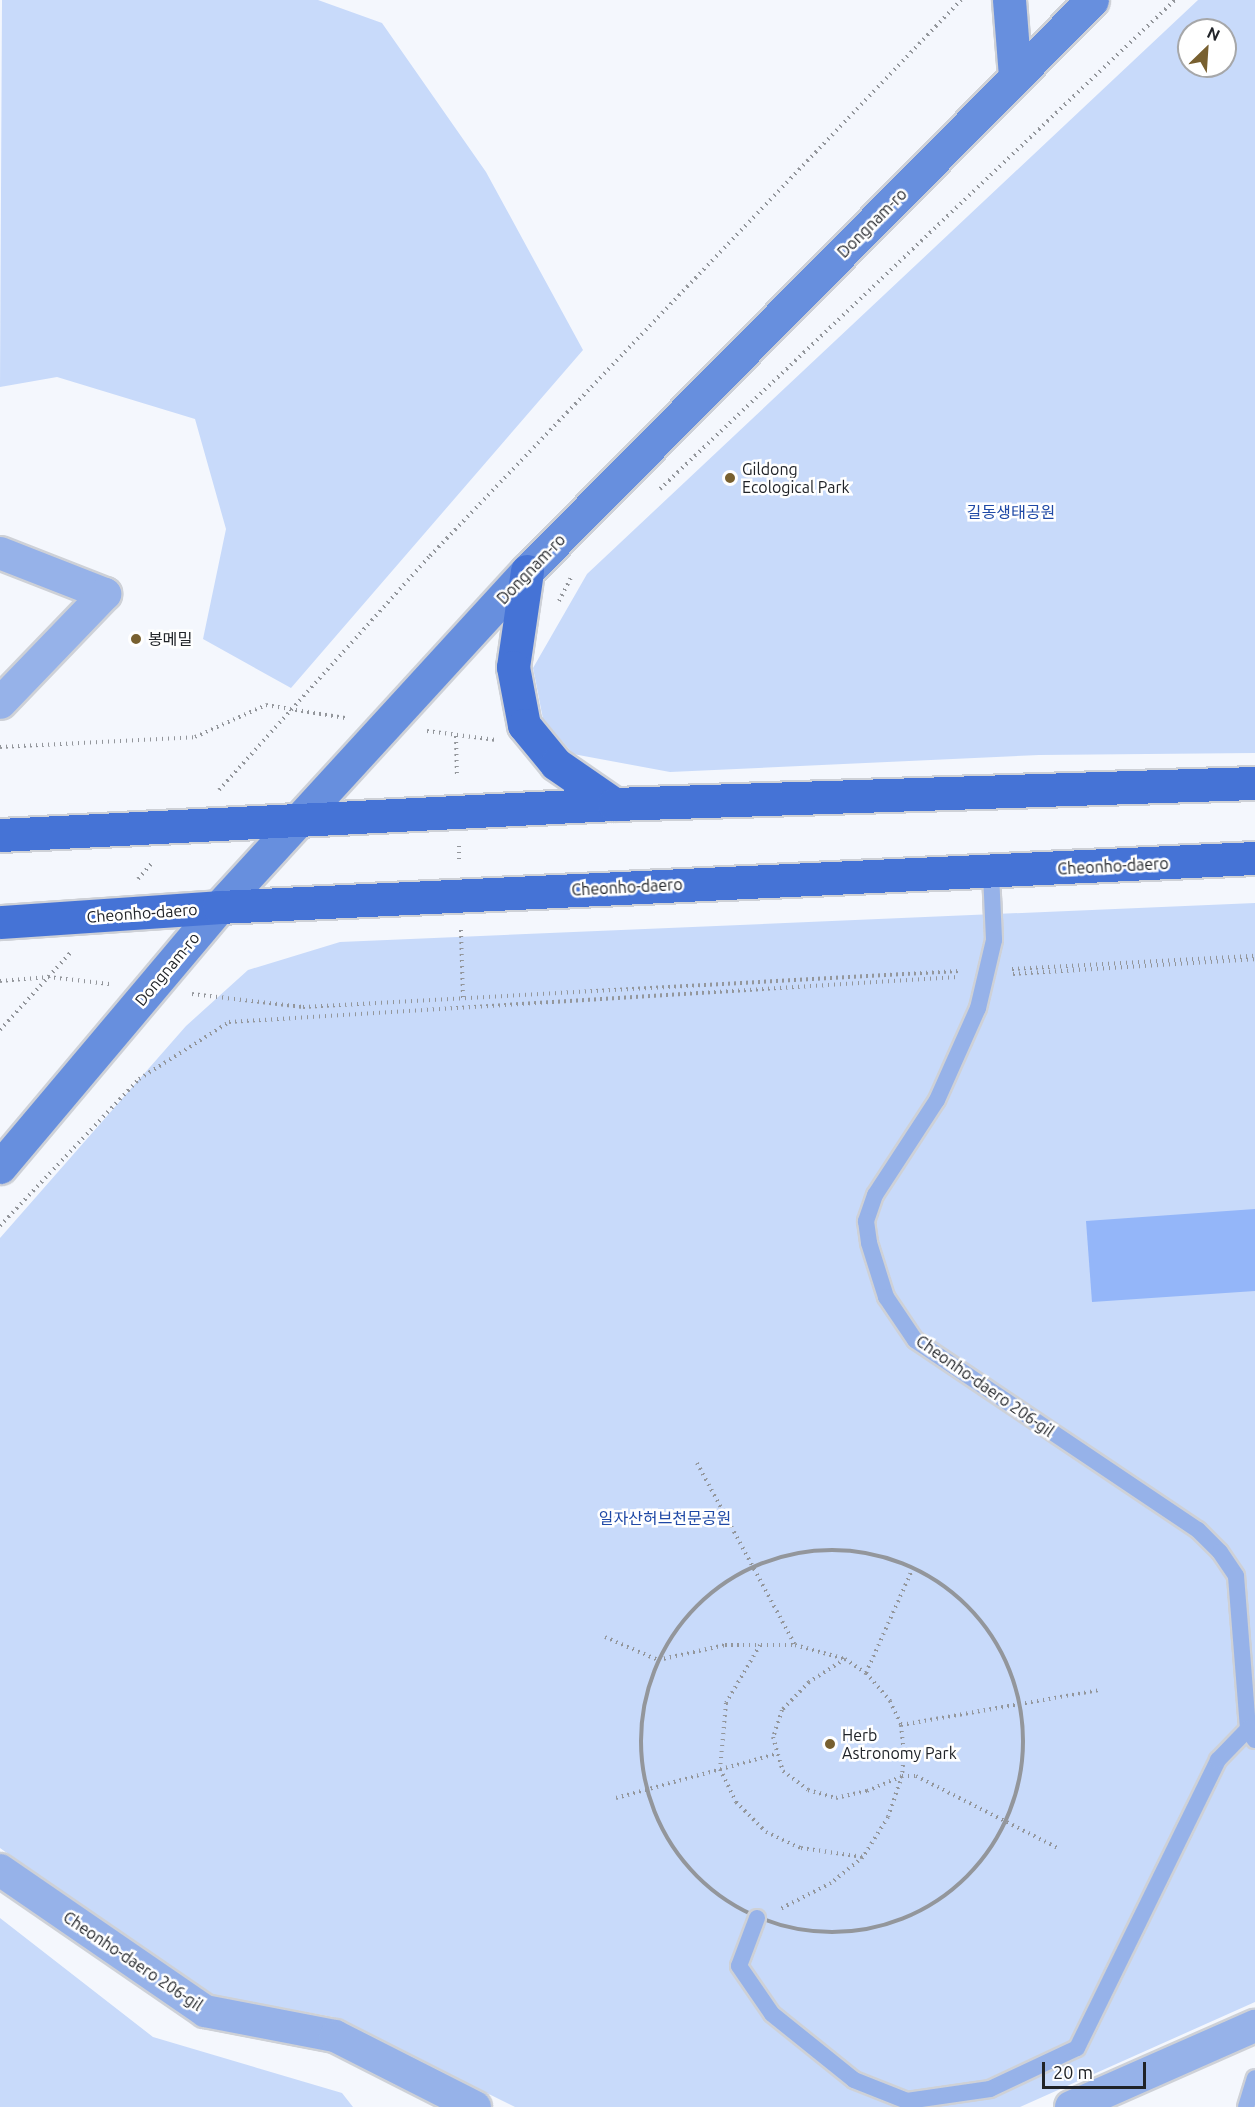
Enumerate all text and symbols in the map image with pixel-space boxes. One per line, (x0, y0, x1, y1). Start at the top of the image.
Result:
north arrow (1177, 18, 1237, 78)
text: N (1205, 23, 1223, 44)
street label: Dongnam-ro (833, 184, 911, 262)
place label: Gildong Ecological Park (742, 459, 850, 497)
marker: Gildong Ecological Park (723, 471, 737, 485)
park label: 길동생태공원 (967, 502, 1055, 522)
street label: Dongnam-ro (493, 530, 569, 608)
place label: 봉메밀 (148, 629, 192, 649)
marker: 봉메밀 (129, 632, 143, 646)
street label: Cheonho-daero (1057, 854, 1169, 878)
street label: Cheonho-daero (571, 875, 683, 899)
street label: Cheonho-daero (86, 900, 198, 926)
street label: Dongnam-ro (131, 928, 203, 1010)
street label: Cheonho-daero 206-gil (912, 1331, 1058, 1441)
park label: 일자산허브천문공원 (599, 1508, 731, 1528)
place label: Herb Astronomy Park (842, 1725, 957, 1763)
marker: Herb Astronomy Park (823, 1737, 837, 1751)
street label: Cheonho-daero 206-gil (60, 1907, 206, 2015)
scale bar (1045, 2050, 1148, 2088)
text: 20 m (1053, 2062, 1093, 2082)

